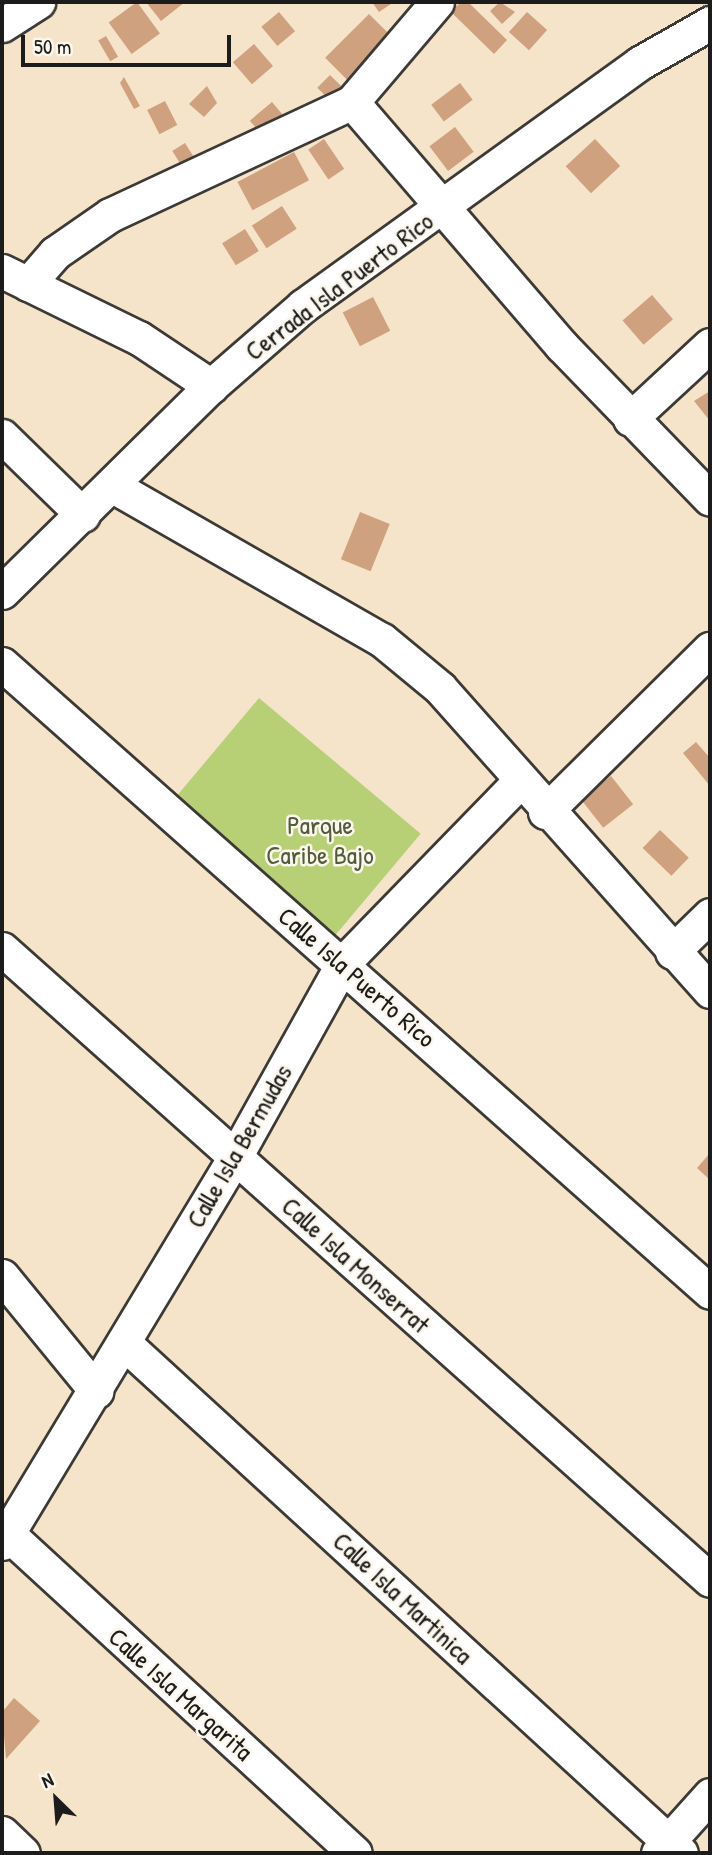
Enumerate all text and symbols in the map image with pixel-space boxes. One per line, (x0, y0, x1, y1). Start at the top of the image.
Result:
scale bar (24, 21, 234, 65)
text: 50 m (34, 32, 71, 61)
street label: Cerrada Isla Puerto Rico (239, 205, 439, 367)
park label: Parque Caribe Bajo (266, 809, 374, 870)
street label: Calle Isla Puerto Rico (272, 900, 442, 1054)
street label: Calle Isla Bermudas (180, 1059, 298, 1233)
street label: Calle Isla Monserrat (276, 1190, 436, 1340)
street label: Calle Isla Martinica (327, 1525, 479, 1671)
street label: Calle Isla Margarita (102, 1621, 260, 1767)
north arrow (21, 1764, 91, 1834)
text: N (37, 1766, 57, 1794)

